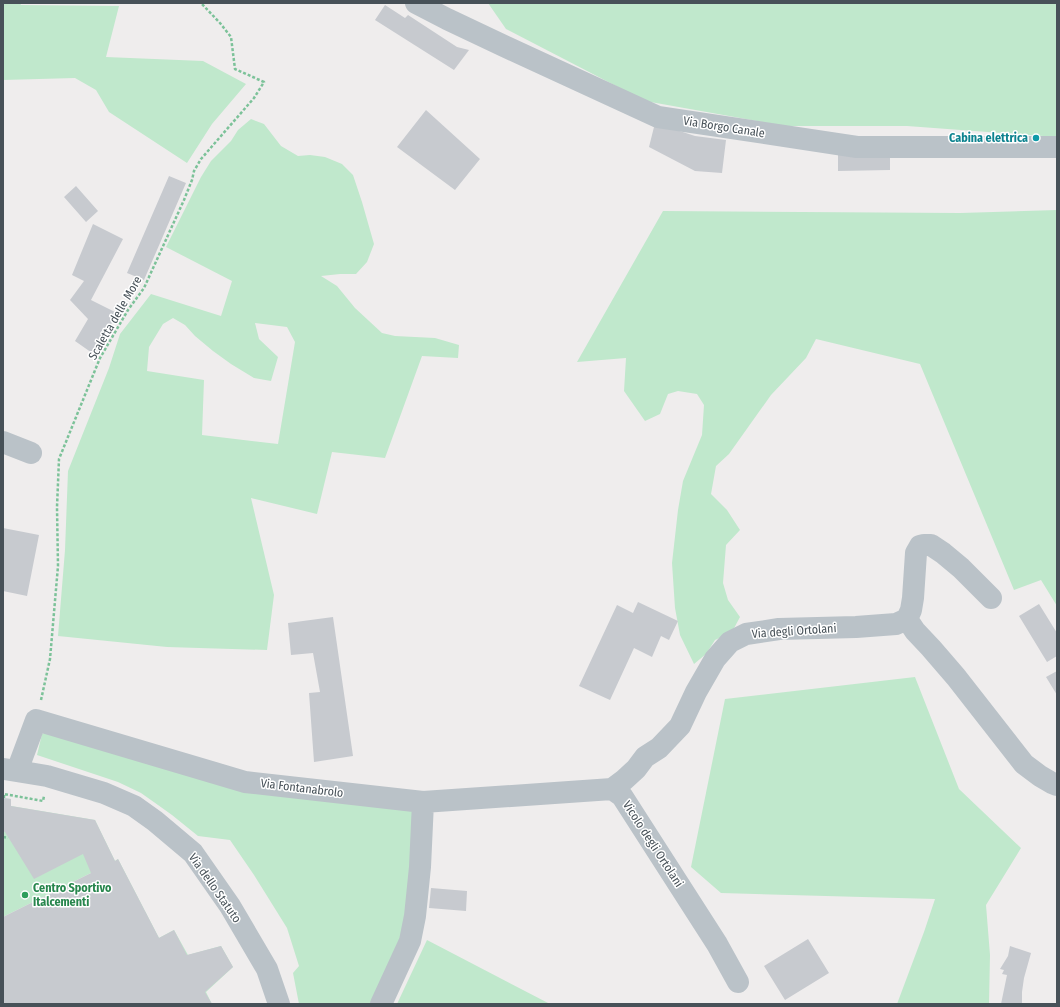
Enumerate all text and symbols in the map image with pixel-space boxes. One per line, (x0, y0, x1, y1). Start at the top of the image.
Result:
street label: Via Borgo Canale (682, 114, 766, 140)
place label: Cabina elettrica (949, 131, 1028, 145)
marker: Cabina elettrica (1031, 133, 1041, 143)
street label: Scaletta delle More (85, 274, 145, 362)
street label: Via degli Ortolani (751, 621, 837, 641)
street label: Via Fontanabrolo (260, 776, 344, 800)
street label: Vicolo degli Ortolani (620, 798, 686, 890)
street label: Via dello Statuto (186, 851, 244, 925)
place label: Centro Sportivo Italcementi (33, 881, 112, 909)
marker: Centro Sportivo Italcementi (20, 890, 30, 900)

